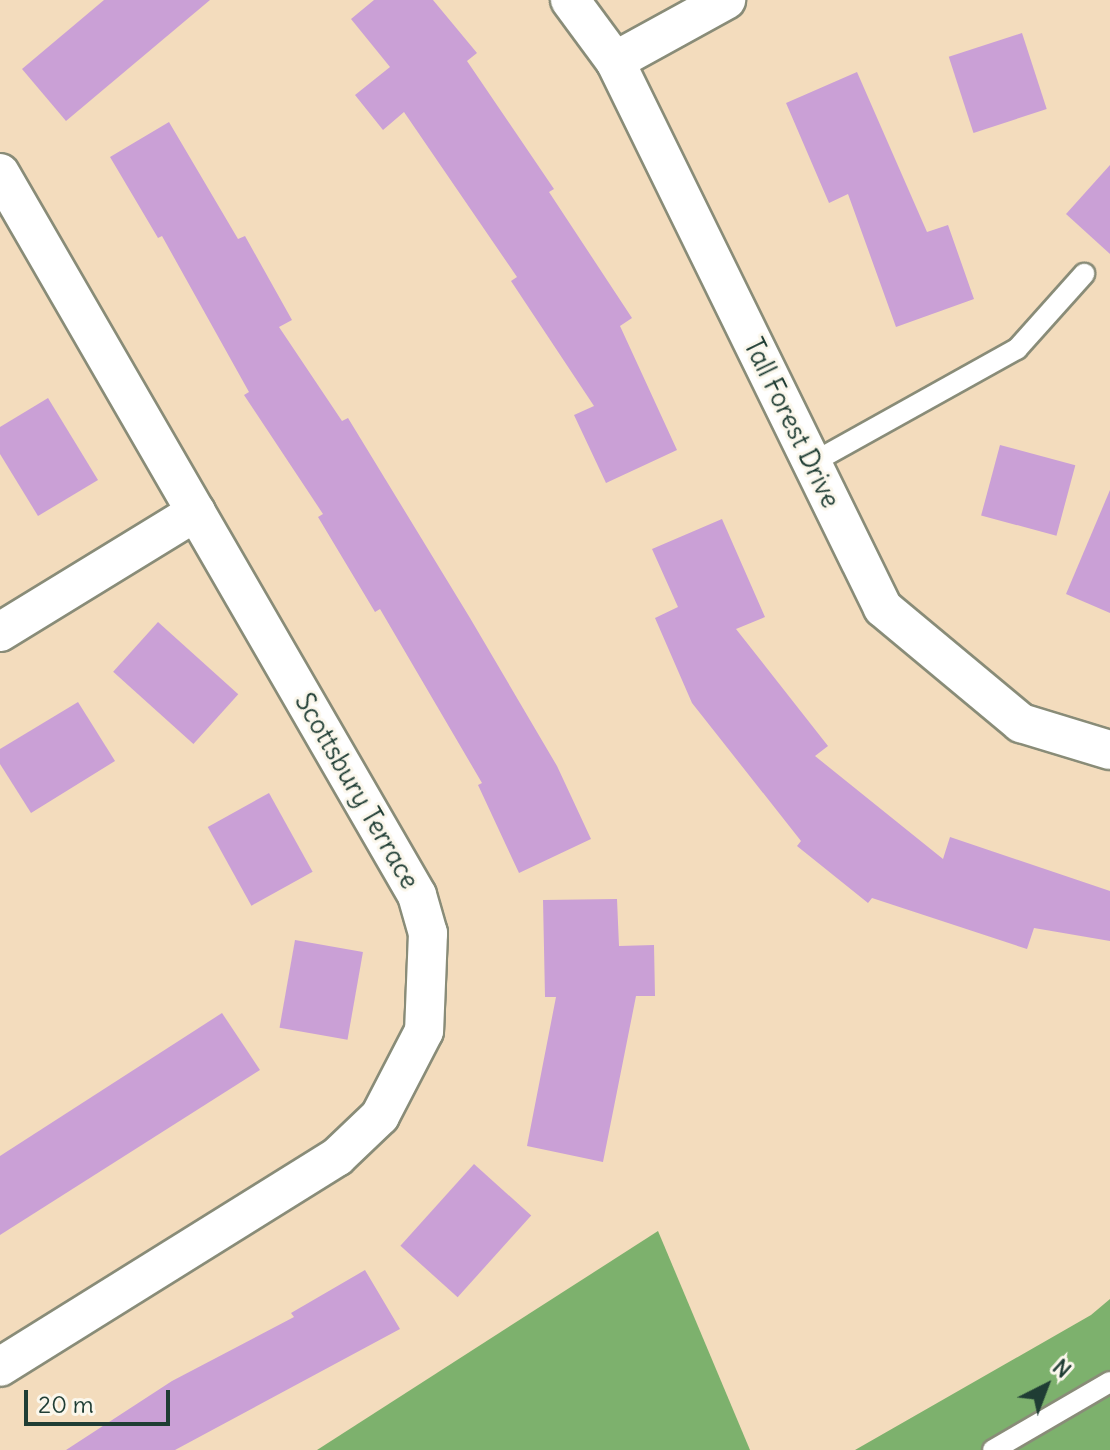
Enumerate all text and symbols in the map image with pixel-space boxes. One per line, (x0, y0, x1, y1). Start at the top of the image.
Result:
street label: Tall Forest Drive (737, 333, 847, 513)
street label: Scottsbury Terrace (288, 688, 426, 894)
north arrow (1006, 1346, 1086, 1426)
text: N (1047, 1353, 1077, 1384)
scale bar (28, 1374, 174, 1424)
text: 20 m (38, 1389, 94, 1419)

